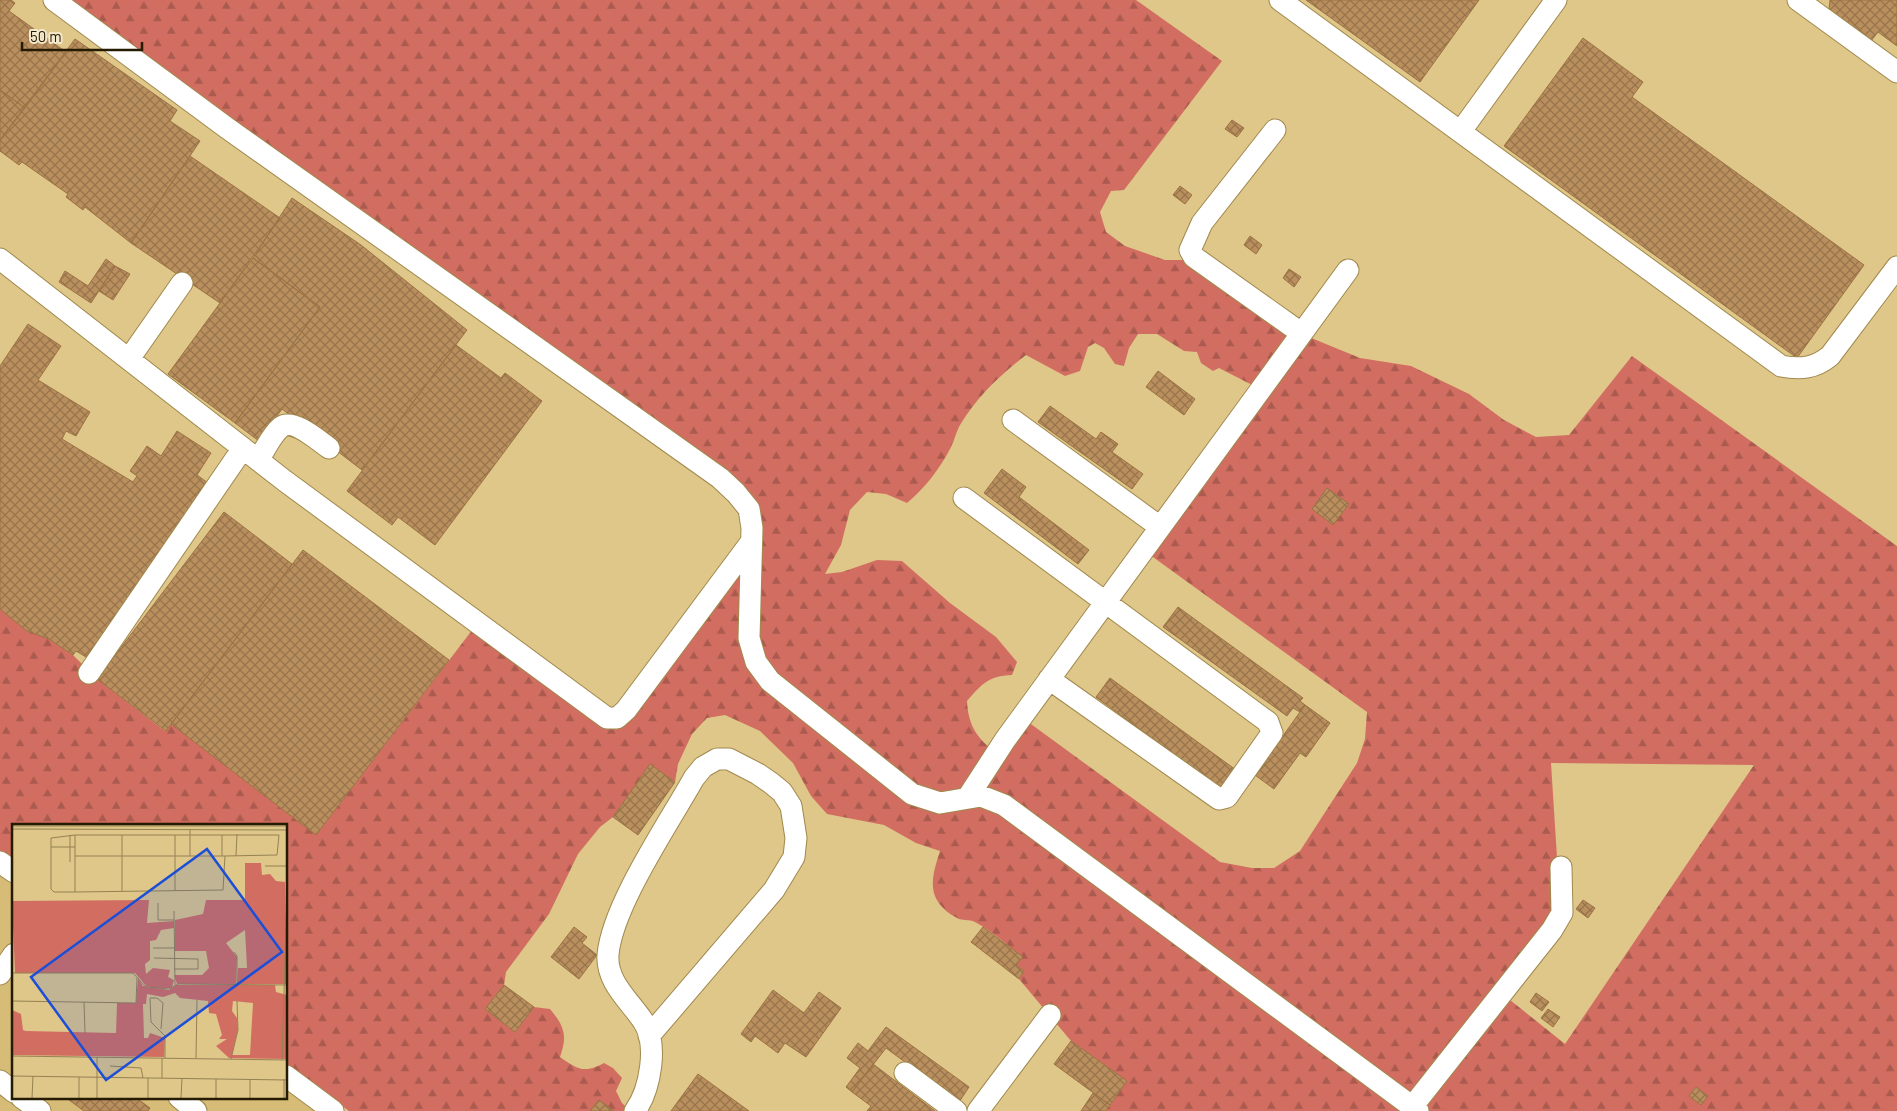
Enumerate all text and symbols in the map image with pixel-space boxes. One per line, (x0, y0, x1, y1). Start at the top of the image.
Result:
scale bar (22, 20, 142, 52)
text: 50 m (30, 27, 62, 45)
inset map (12, 824, 288, 1098)

